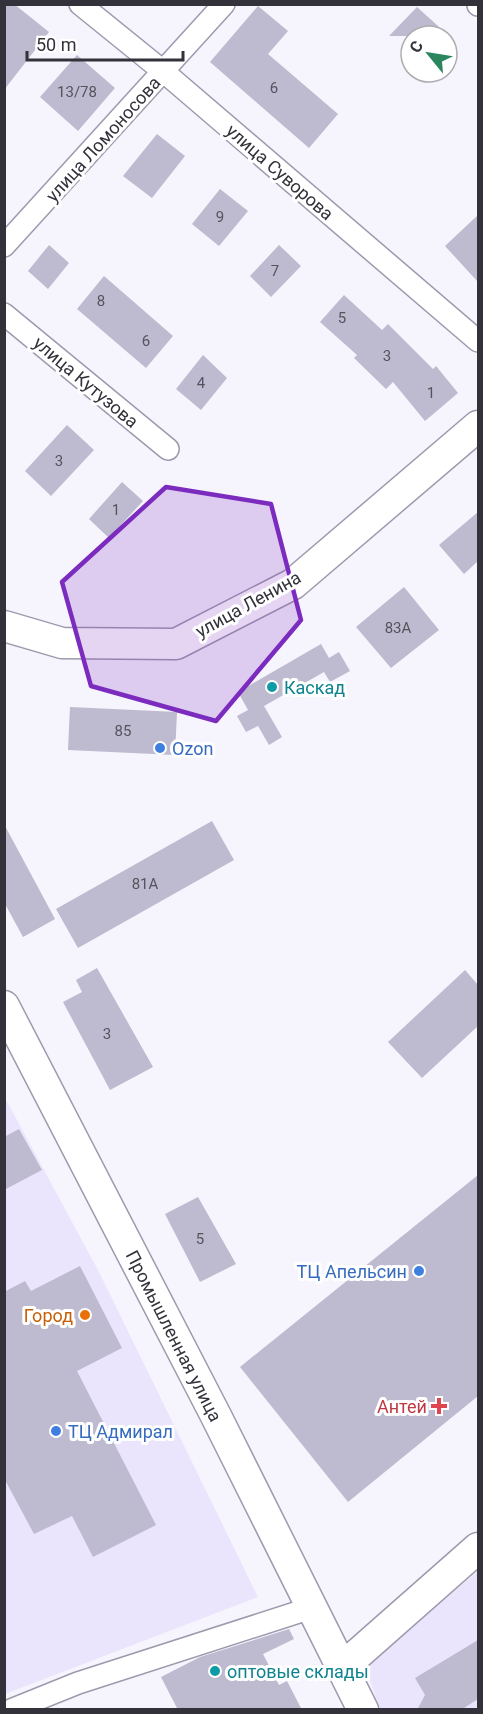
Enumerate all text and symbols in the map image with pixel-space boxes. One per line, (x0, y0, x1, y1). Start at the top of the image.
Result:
scale bar (27, 24, 183, 62)
north arrow (399, 24, 459, 84)
text: 50 m (36, 34, 76, 55)
text: С (406, 37, 427, 56)
street label: улица Ломоносова (41, 72, 165, 206)
house number: 6 (270, 79, 278, 97)
house number: 13/78 (57, 83, 97, 101)
street label: улица Суворова (222, 120, 338, 224)
house number: 9 (216, 208, 224, 226)
house number: 7 (271, 262, 279, 280)
house number: 8 (97, 292, 105, 310)
house number: 5 (338, 309, 346, 327)
street label: улица Кутузова (29, 332, 143, 432)
house number: 6 (142, 332, 150, 350)
house number: 3 (383, 347, 391, 365)
house number: 4 (197, 374, 206, 392)
house number: 1 (427, 384, 435, 402)
house number: 3 (55, 452, 63, 470)
house number: 1 (112, 501, 120, 519)
street label: улица Ленина (192, 566, 304, 642)
house number: 83А (385, 619, 412, 637)
place label: Каскад (284, 677, 345, 698)
marker: Каскад (265, 680, 279, 694)
house number: 85 (115, 722, 131, 740)
place label: Ozon (172, 738, 213, 759)
marker: Ozon (153, 741, 167, 755)
house number: 81А (132, 875, 159, 893)
house number: 3 (103, 1025, 111, 1043)
house number: 5 (196, 1230, 204, 1248)
street label: Промышленная улица (122, 1247, 226, 1425)
place label: ТЦ Апельсин (297, 1261, 407, 1282)
marker: ТЦ Апельсин (412, 1264, 426, 1278)
place label: Город (24, 1305, 73, 1326)
marker: Город (78, 1308, 92, 1322)
place label: Антей (377, 1396, 427, 1417)
marker: Антей (432, 1399, 446, 1413)
place label: ТЦ Адмирал (68, 1421, 173, 1442)
marker: ТЦ Адмирал (49, 1424, 63, 1438)
place label: оптовые склады (227, 1661, 369, 1682)
marker: оптовые склады (208, 1664, 222, 1678)

